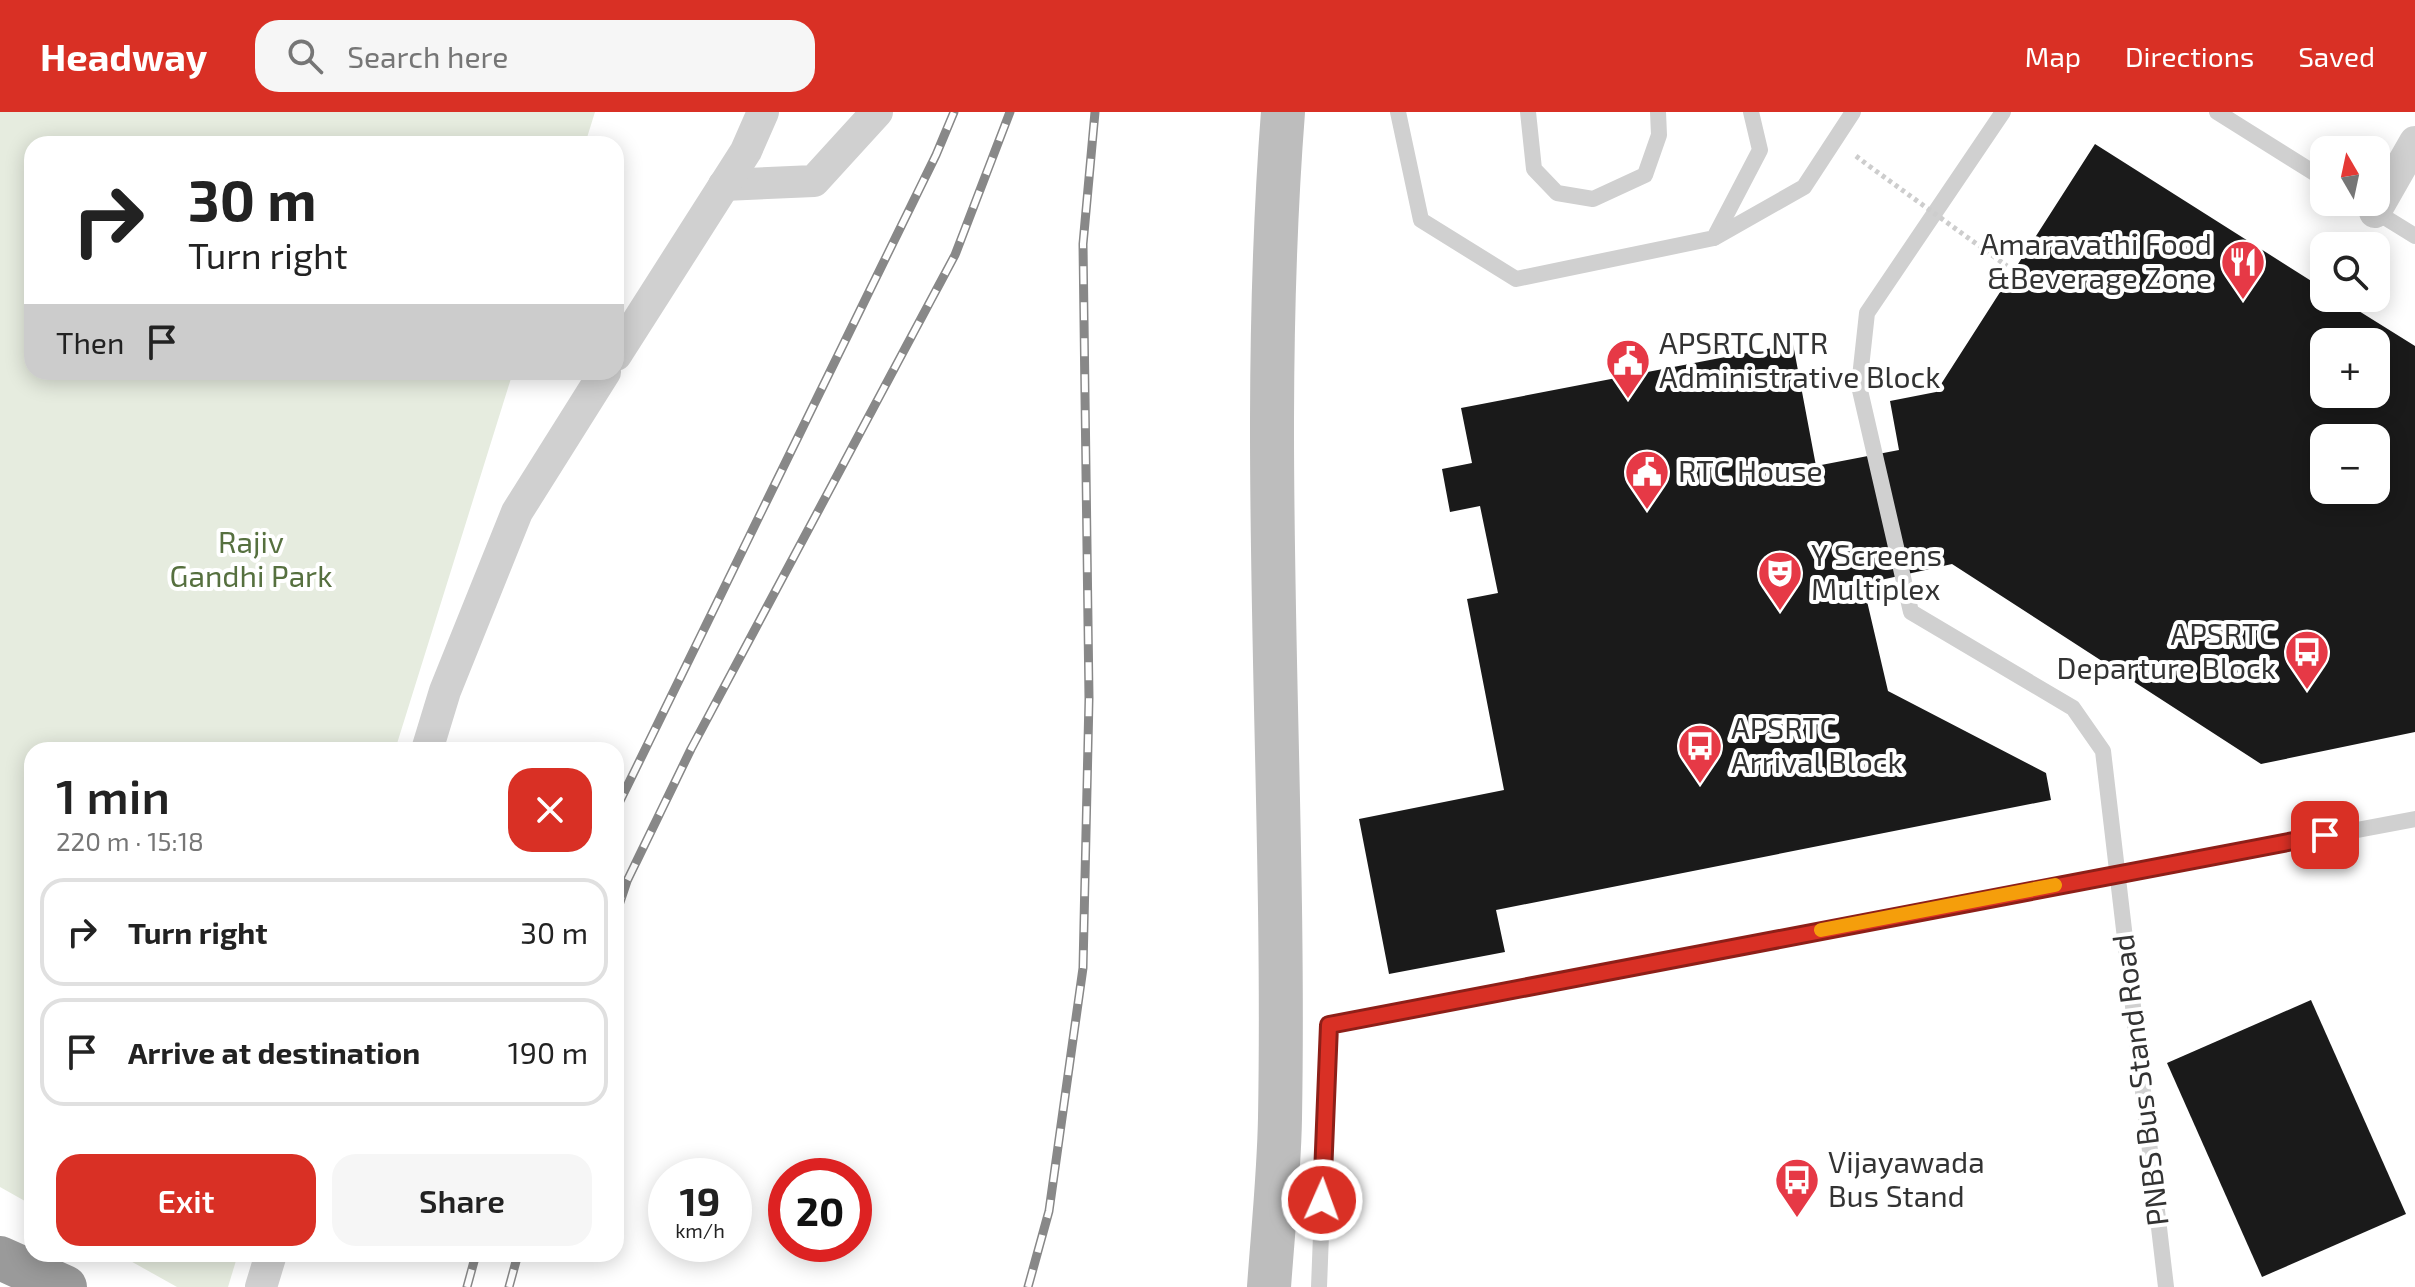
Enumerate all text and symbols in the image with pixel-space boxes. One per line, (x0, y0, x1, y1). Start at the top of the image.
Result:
search box (255, 20, 815, 92)
text: Headway (40, 33, 207, 79)
icon: search (283, 34, 327, 78)
text: Search here (347, 38, 508, 74)
text: Map (2025, 39, 2081, 73)
text: Directions (2125, 39, 2254, 73)
text: Saved (2298, 39, 2375, 73)
north arrow (2310, 136, 2390, 216)
map controls (2310, 136, 2390, 504)
text: 30 m (188, 165, 317, 232)
icon: right (56, 168, 160, 272)
place label: Amaravathi Food &Beverage Zone (1980, 225, 2212, 295)
button: search (2310, 232, 2390, 312)
text: Turn right (188, 233, 348, 276)
restaurant icon: Amaravathi Food &Beverage Zone (2219, 238, 2267, 301)
icon: arrive (140, 320, 184, 364)
text: Then (56, 324, 124, 360)
place label: APSRTC NTR Administrative Block (1659, 324, 1941, 394)
button: + (2310, 328, 2390, 408)
public building icon: APSRTC NTR Administrative Block (1604, 337, 1652, 400)
button: − (2310, 424, 2390, 504)
public building icon: RTC House (1623, 448, 1671, 511)
place label: RTC House (1678, 452, 1823, 488)
park label: Rajiv Gandhi Park (170, 523, 332, 593)
place label: Y Screens Multiplex (1811, 536, 1942, 606)
theatre icon: Y Screens Multiplex (1756, 549, 1804, 612)
place label: APSRTC Departure Block (2057, 615, 2276, 685)
bus stop icon: APSRTC Departure Block (2283, 628, 2331, 691)
place label: APSRTC Arrival Block (1731, 709, 1903, 779)
bus stop icon: APSRTC Arrival Block (1676, 722, 1724, 785)
text: 1 min (56, 766, 170, 824)
button: close (508, 768, 592, 852)
pin (2291, 801, 2359, 869)
icon: arrive (2303, 813, 2347, 857)
text: 220 m · 15:18 (56, 825, 204, 856)
icon: right (60, 910, 104, 954)
text: Turn right (128, 914, 268, 950)
text: 30 m (520, 914, 588, 950)
street label: PNBS Bus Stand Road (2103, 932, 2175, 1228)
icon: arrive (60, 1030, 104, 1074)
text: Arrive at destination (128, 1034, 420, 1070)
text: 190 m (508, 1034, 588, 1070)
place label: Vijayawada Bus Stand (1828, 1143, 1985, 1213)
button: Exit (56, 1154, 316, 1246)
button: Share (332, 1154, 592, 1246)
bus stop icon: Vijayawada Bus Stand (1773, 1156, 1821, 1219)
speed limit sign: 20 (768, 1158, 872, 1262)
position arrow (1280, 1158, 1364, 1242)
text: 19 (680, 1176, 720, 1224)
text: km/h (675, 1218, 725, 1242)

